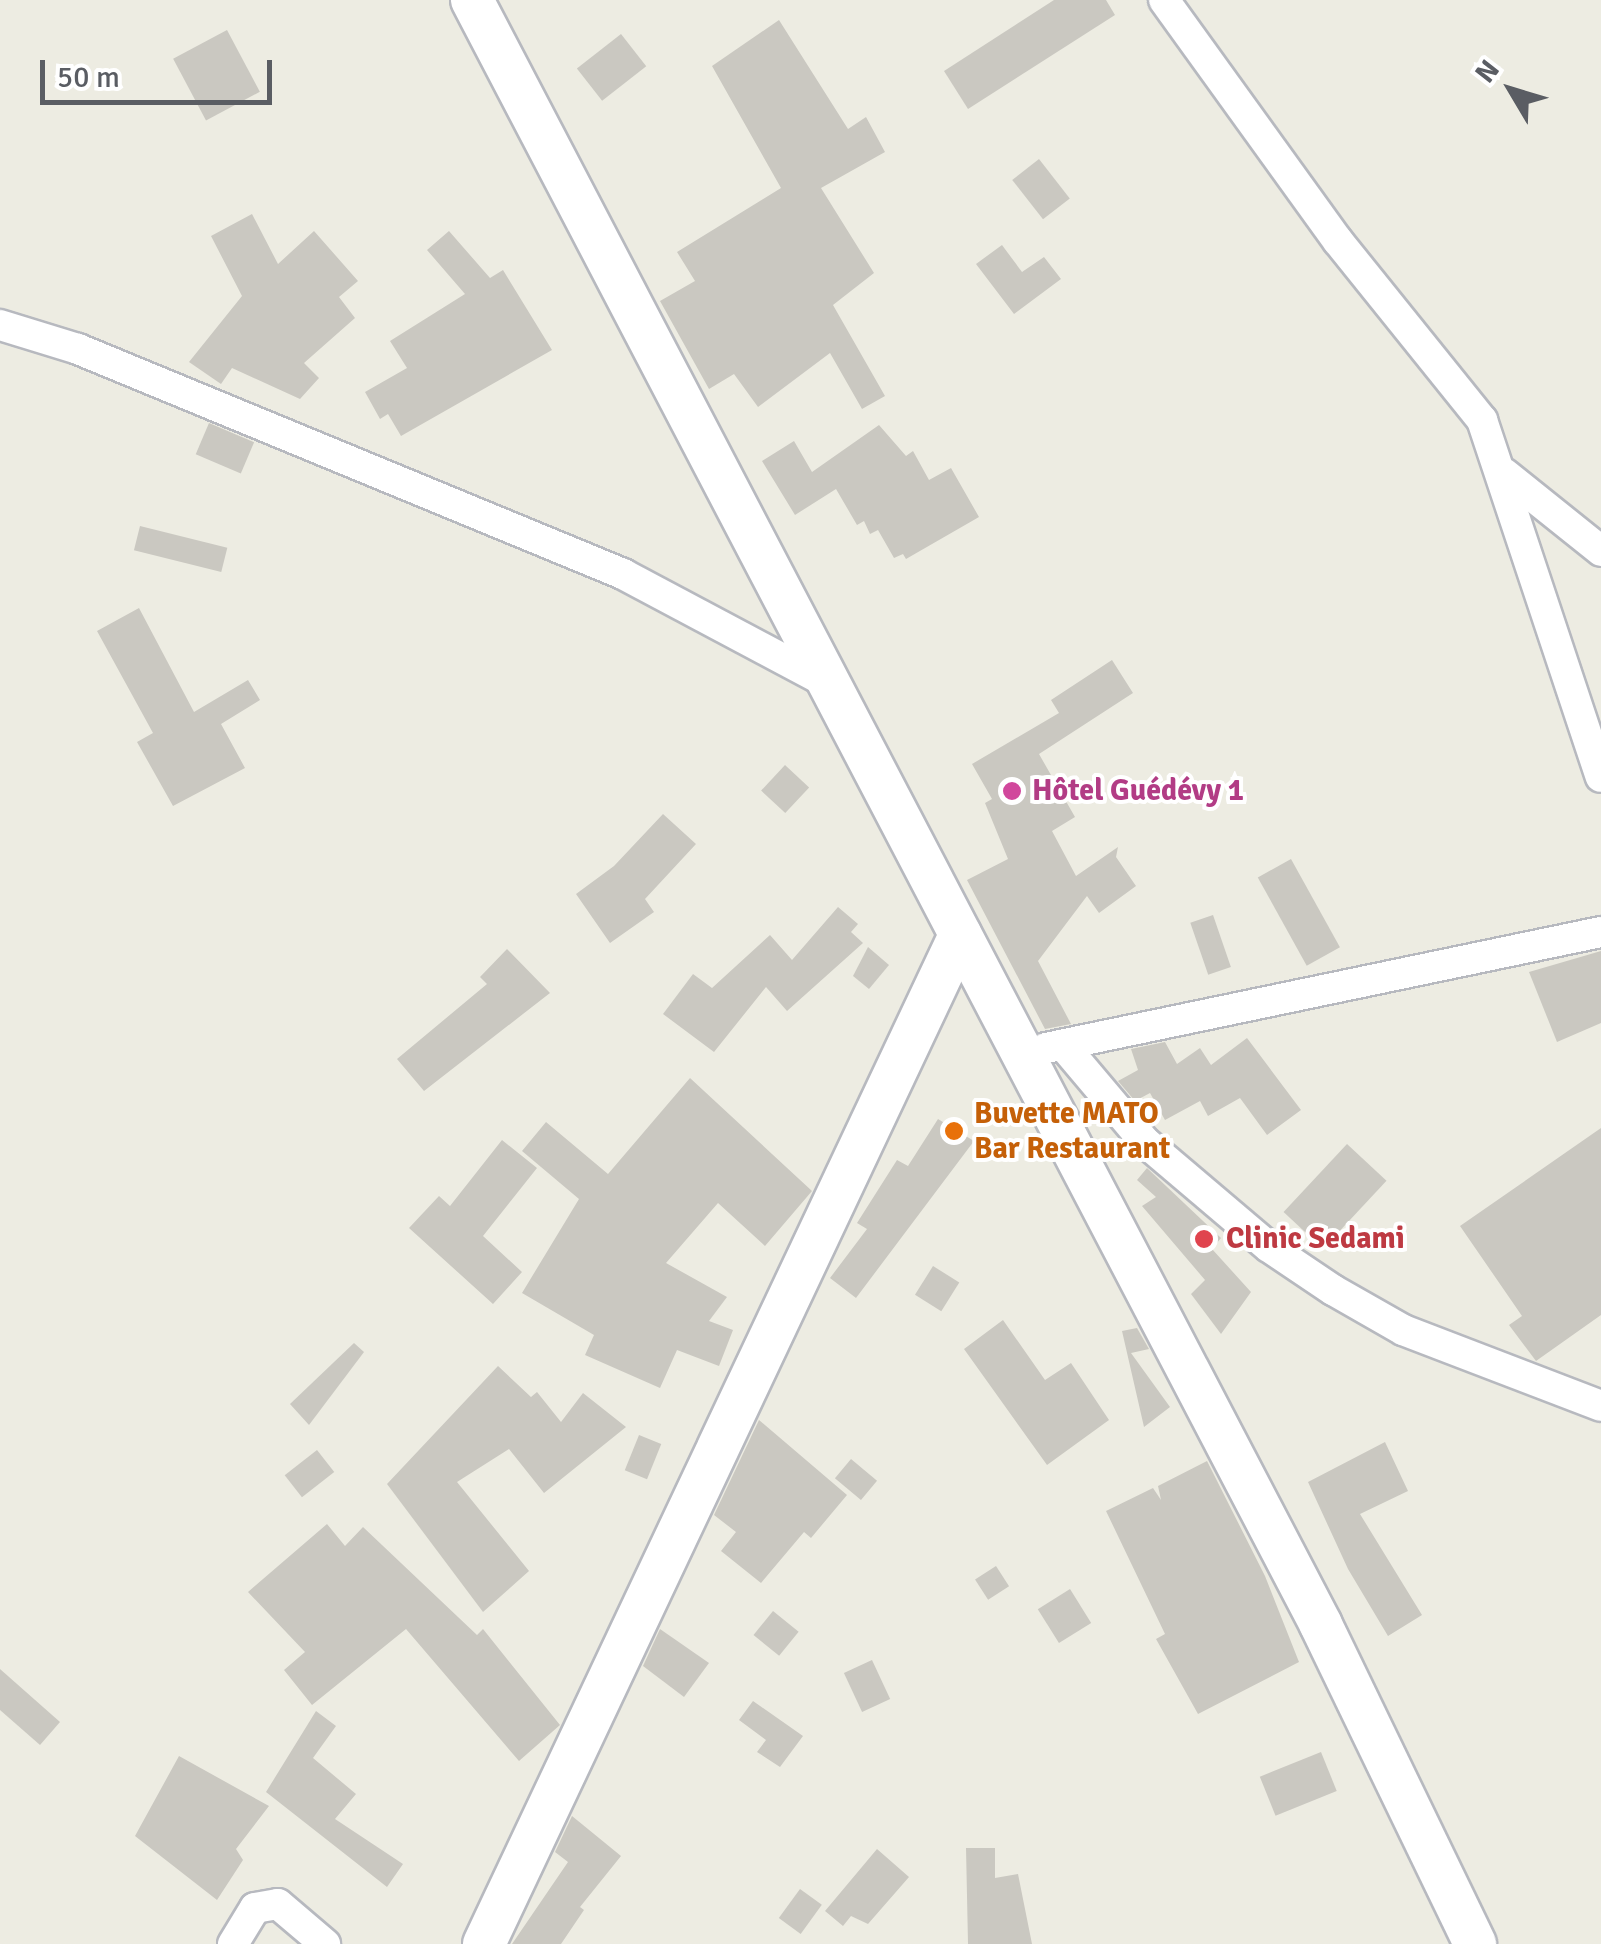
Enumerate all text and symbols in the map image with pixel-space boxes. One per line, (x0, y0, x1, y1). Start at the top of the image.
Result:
scale bar (45, 40, 278, 102)
north arrow (1461, 40, 1561, 140)
text: N (1468, 53, 1507, 90)
text: 50 m (57, 59, 120, 96)
place label: Hôtel Guédévy 1 (1032, 773, 1244, 809)
marker: Hôtel Guédévy 1 (1001, 780, 1023, 802)
place label: Buvette MATO Bar Restaurant (974, 1096, 1170, 1166)
marker: Buvette MATO Bar Restaurant (943, 1120, 965, 1142)
place label: Clinic Sedami (1226, 1221, 1405, 1257)
marker: Clinic Sedami (1191, 1226, 1217, 1252)

